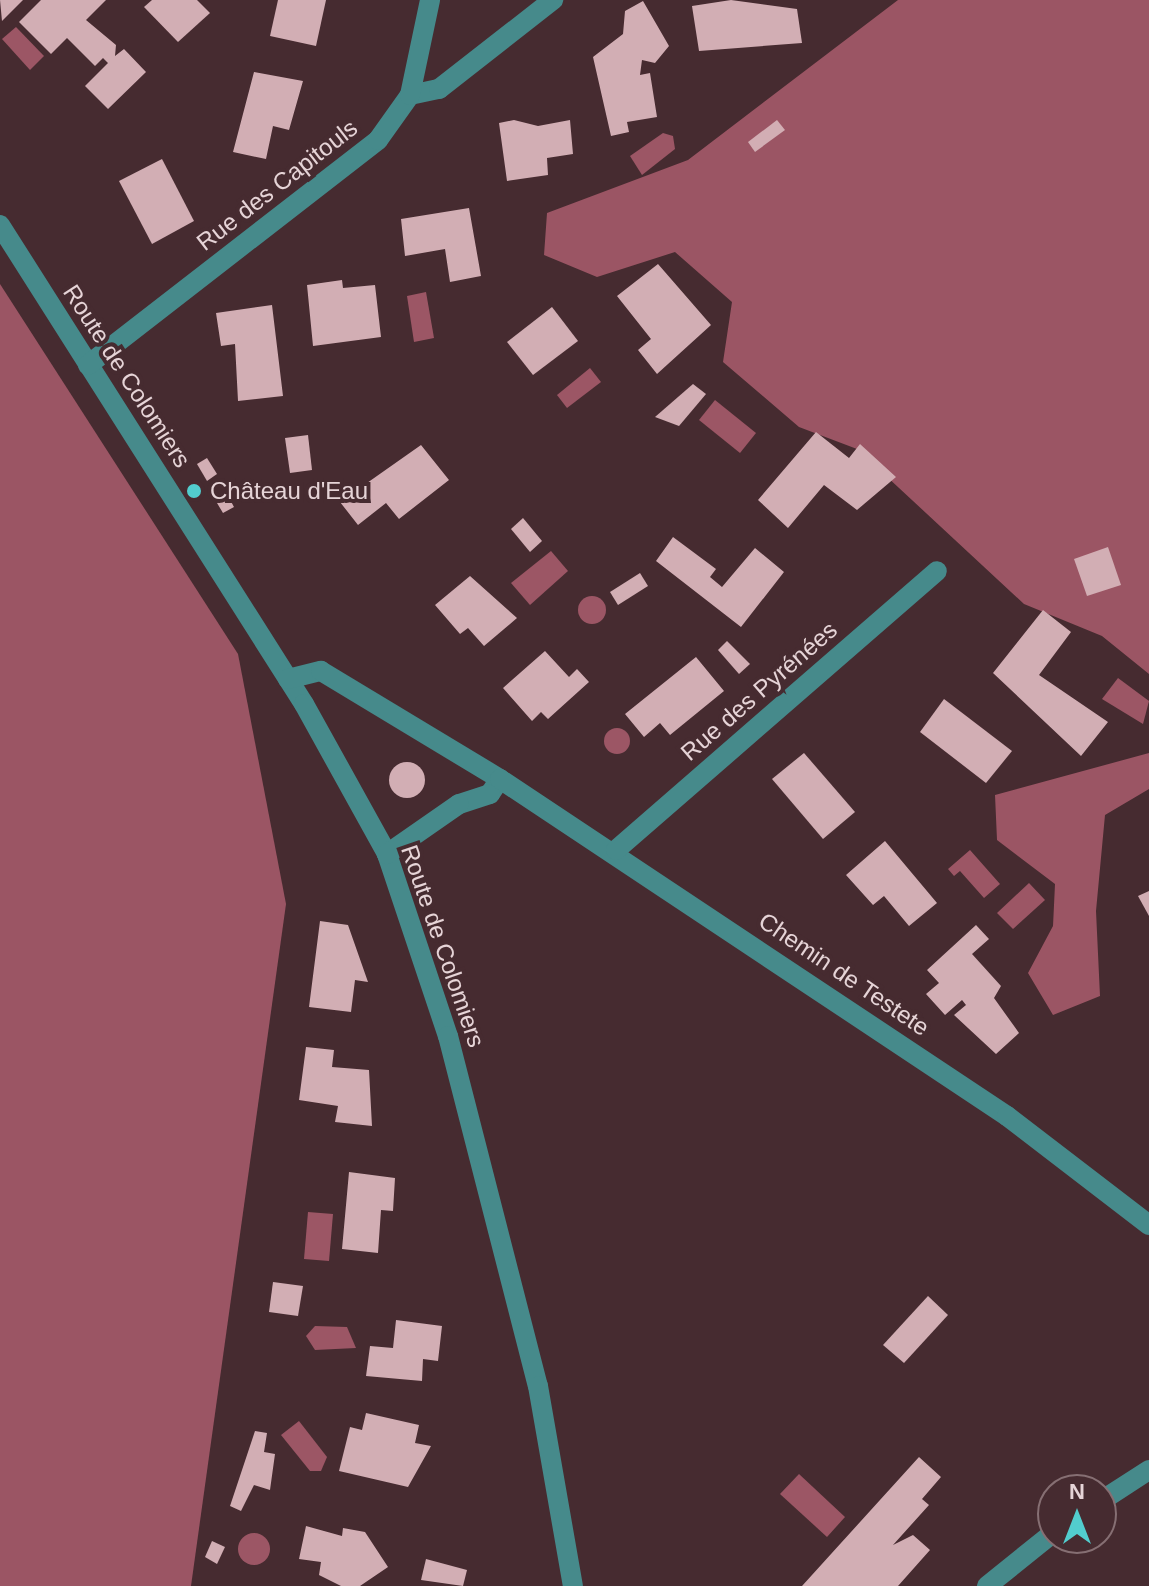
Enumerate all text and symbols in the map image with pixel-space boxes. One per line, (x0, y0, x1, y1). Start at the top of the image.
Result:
street label: Rue des Capitouls (191, 113, 363, 257)
street label: Route de Colomiers (57, 279, 197, 473)
place label: Château d'Eau (210, 477, 368, 505)
marker: Château d'Eau (185, 482, 203, 500)
street label: Rue des Pyrénées (675, 615, 843, 767)
street label: Route de Colomiers (395, 841, 491, 1051)
street label: Chemin de Testete (753, 906, 935, 1042)
north arrow (1037, 1474, 1117, 1554)
text: N (1069, 1479, 1085, 1504)

